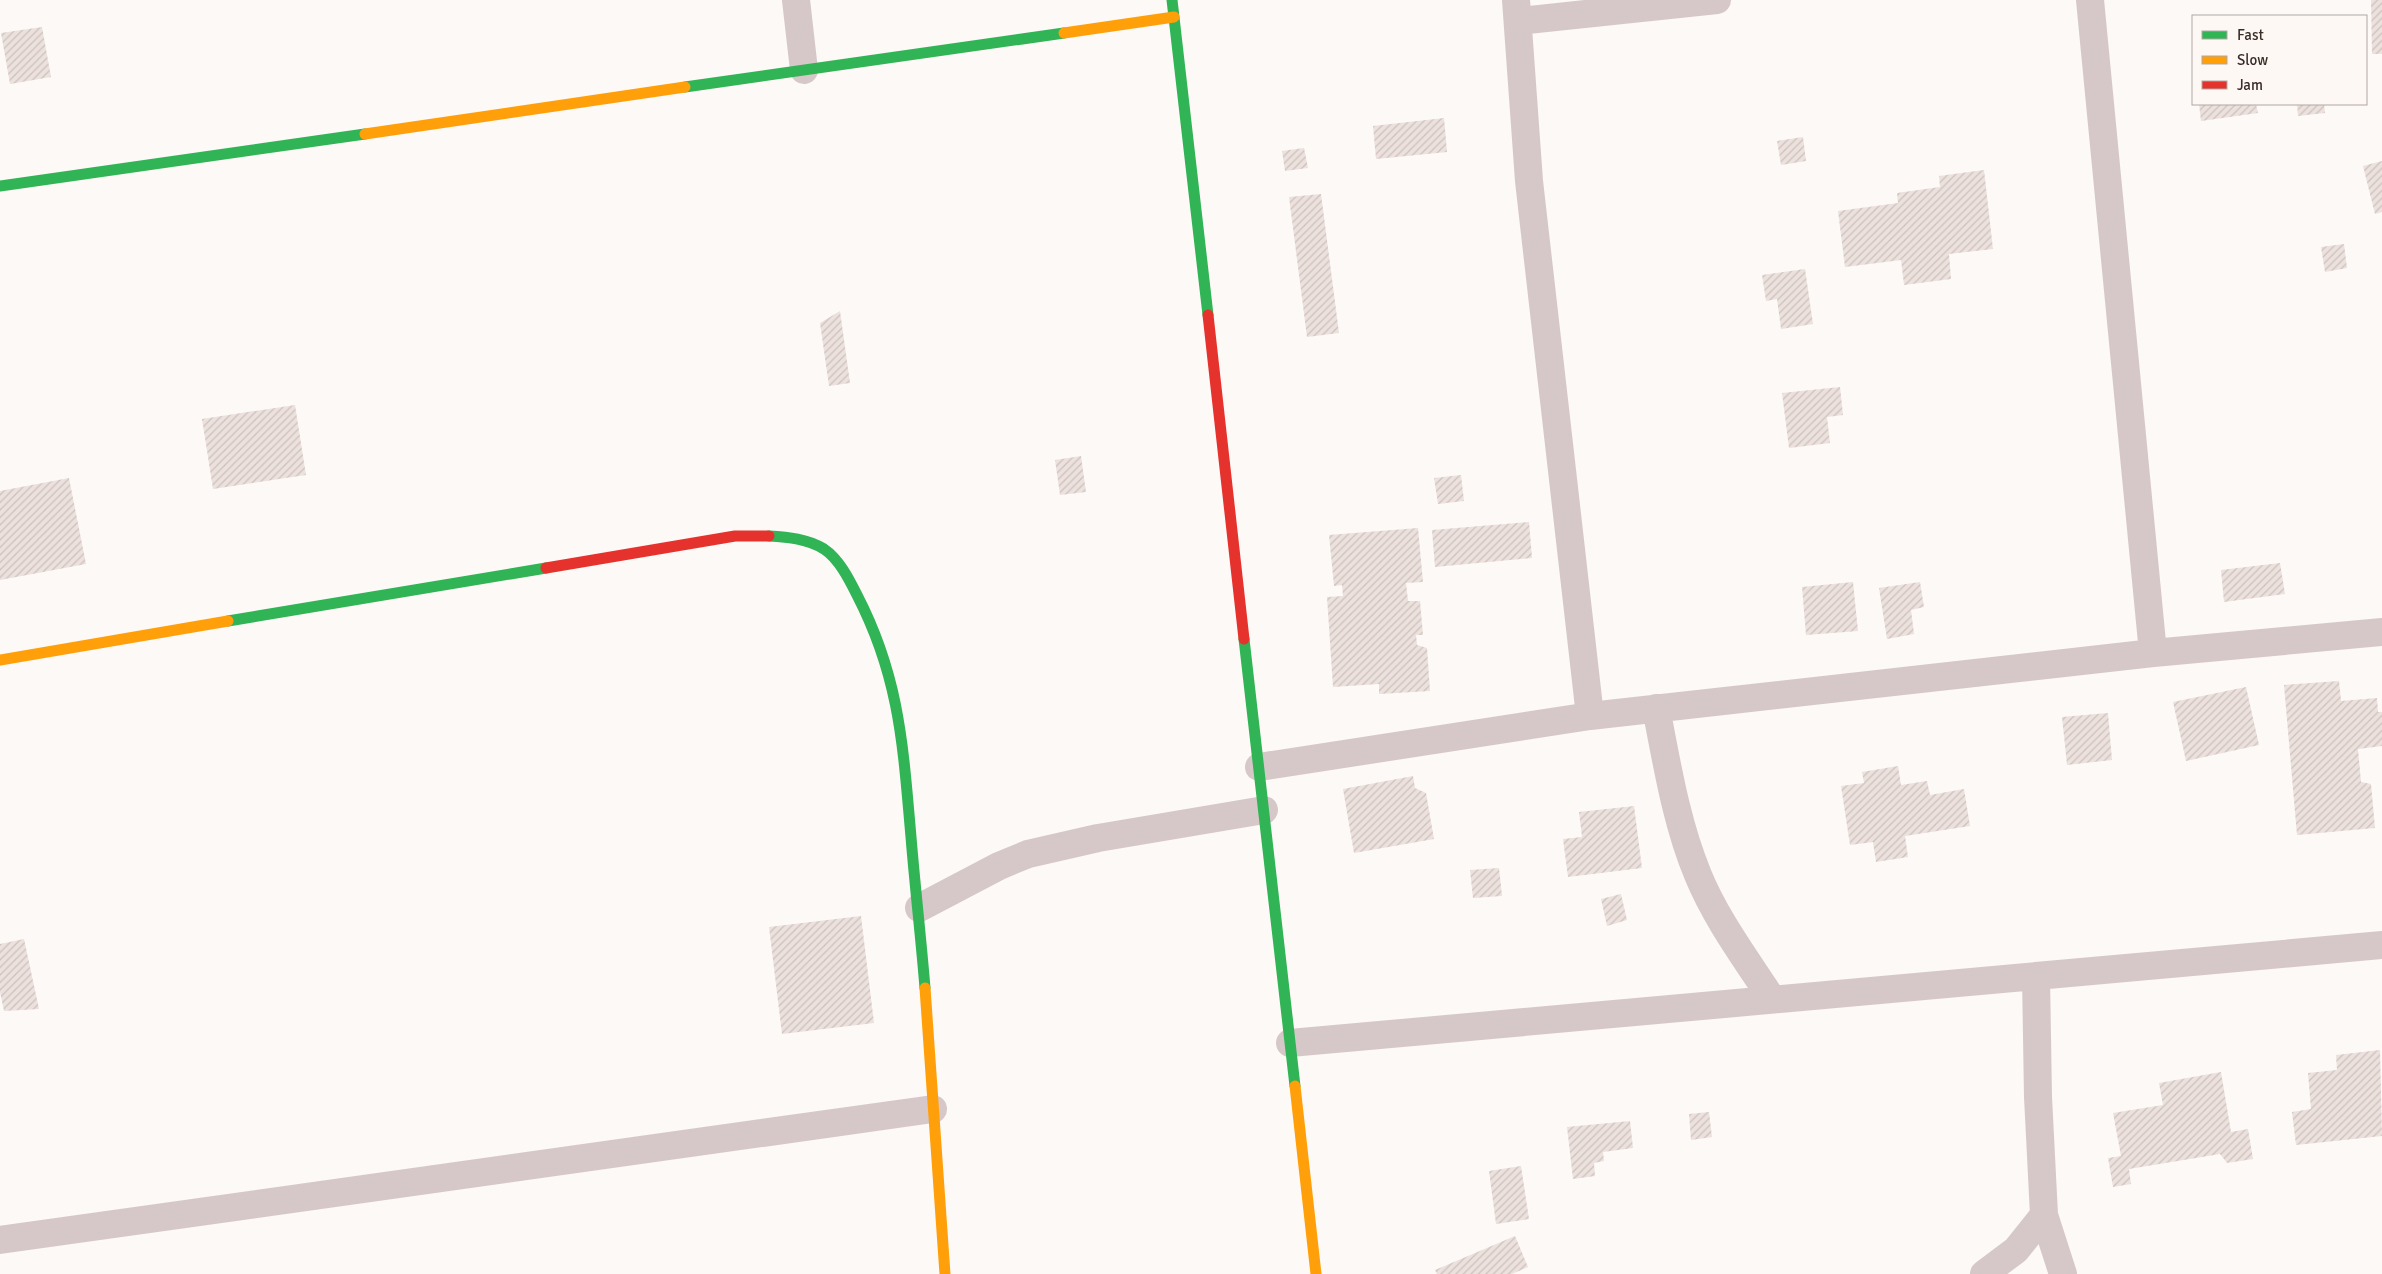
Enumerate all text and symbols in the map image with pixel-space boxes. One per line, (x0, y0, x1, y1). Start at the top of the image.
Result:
legend (2192, 15, 2367, 105)
text: Fast (2237, 26, 2264, 44)
text: Slow (2237, 51, 2268, 69)
text: Jam (2237, 76, 2263, 94)

